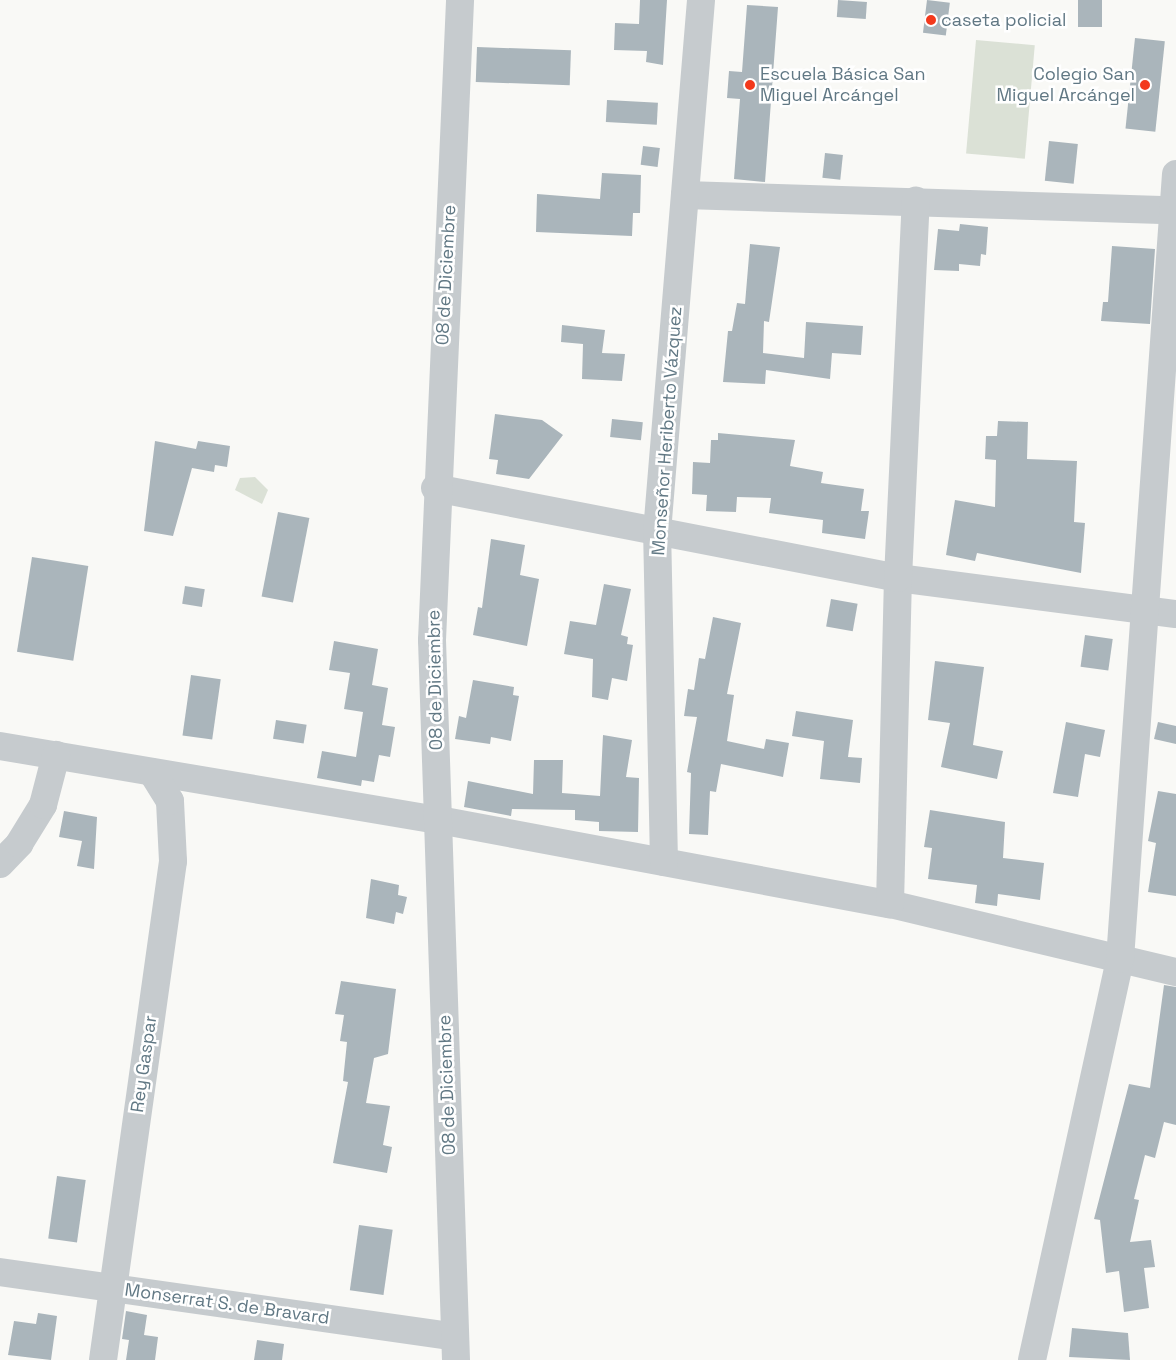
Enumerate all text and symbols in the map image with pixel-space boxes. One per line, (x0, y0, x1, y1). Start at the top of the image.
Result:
place label: caseta policial (941, 9, 1067, 31)
marker: caseta policial (925, 14, 937, 26)
place label: Escuela Básica San Miguel Arcángel (760, 64, 926, 106)
place label: Colegio San Miguel Arcángel (996, 64, 1135, 106)
marker: Escuela Básica San Miguel Arcángel (744, 79, 756, 91)
marker: Colegio San Miguel Arcángel (1139, 79, 1151, 91)
street label: 08 de Diciembre (432, 204, 460, 346)
street label: Monseñor Heriberto Vázquez (648, 306, 686, 556)
street label: 08 de Diciembre (423, 610, 447, 750)
street label: Rey Gaspar (126, 1014, 162, 1114)
street label: 08 de Diciembre (434, 1014, 460, 1156)
street label: Monserrat S. de Bravard (123, 1279, 331, 1329)

